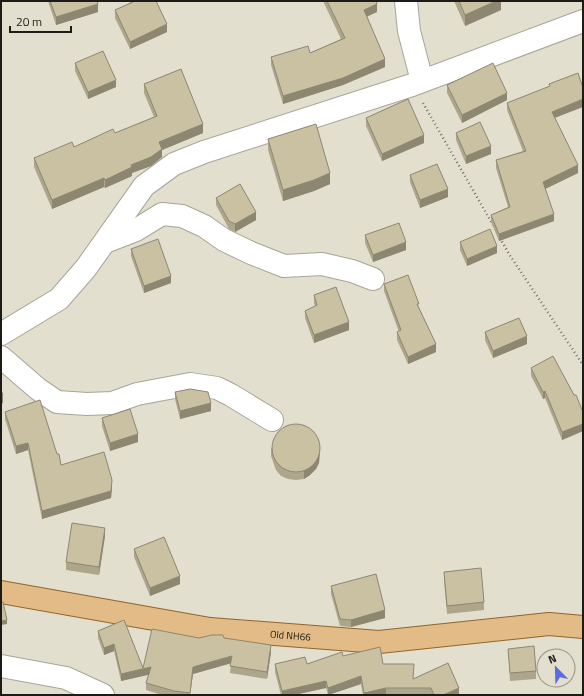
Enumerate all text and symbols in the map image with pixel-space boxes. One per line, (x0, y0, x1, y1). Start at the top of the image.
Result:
scale bar (10, 8, 71, 34)
text: 20 m (16, 12, 42, 31)
street label: Old NH66 (269, 627, 312, 645)
north arrow (536, 648, 576, 688)
text: N (545, 650, 559, 668)

